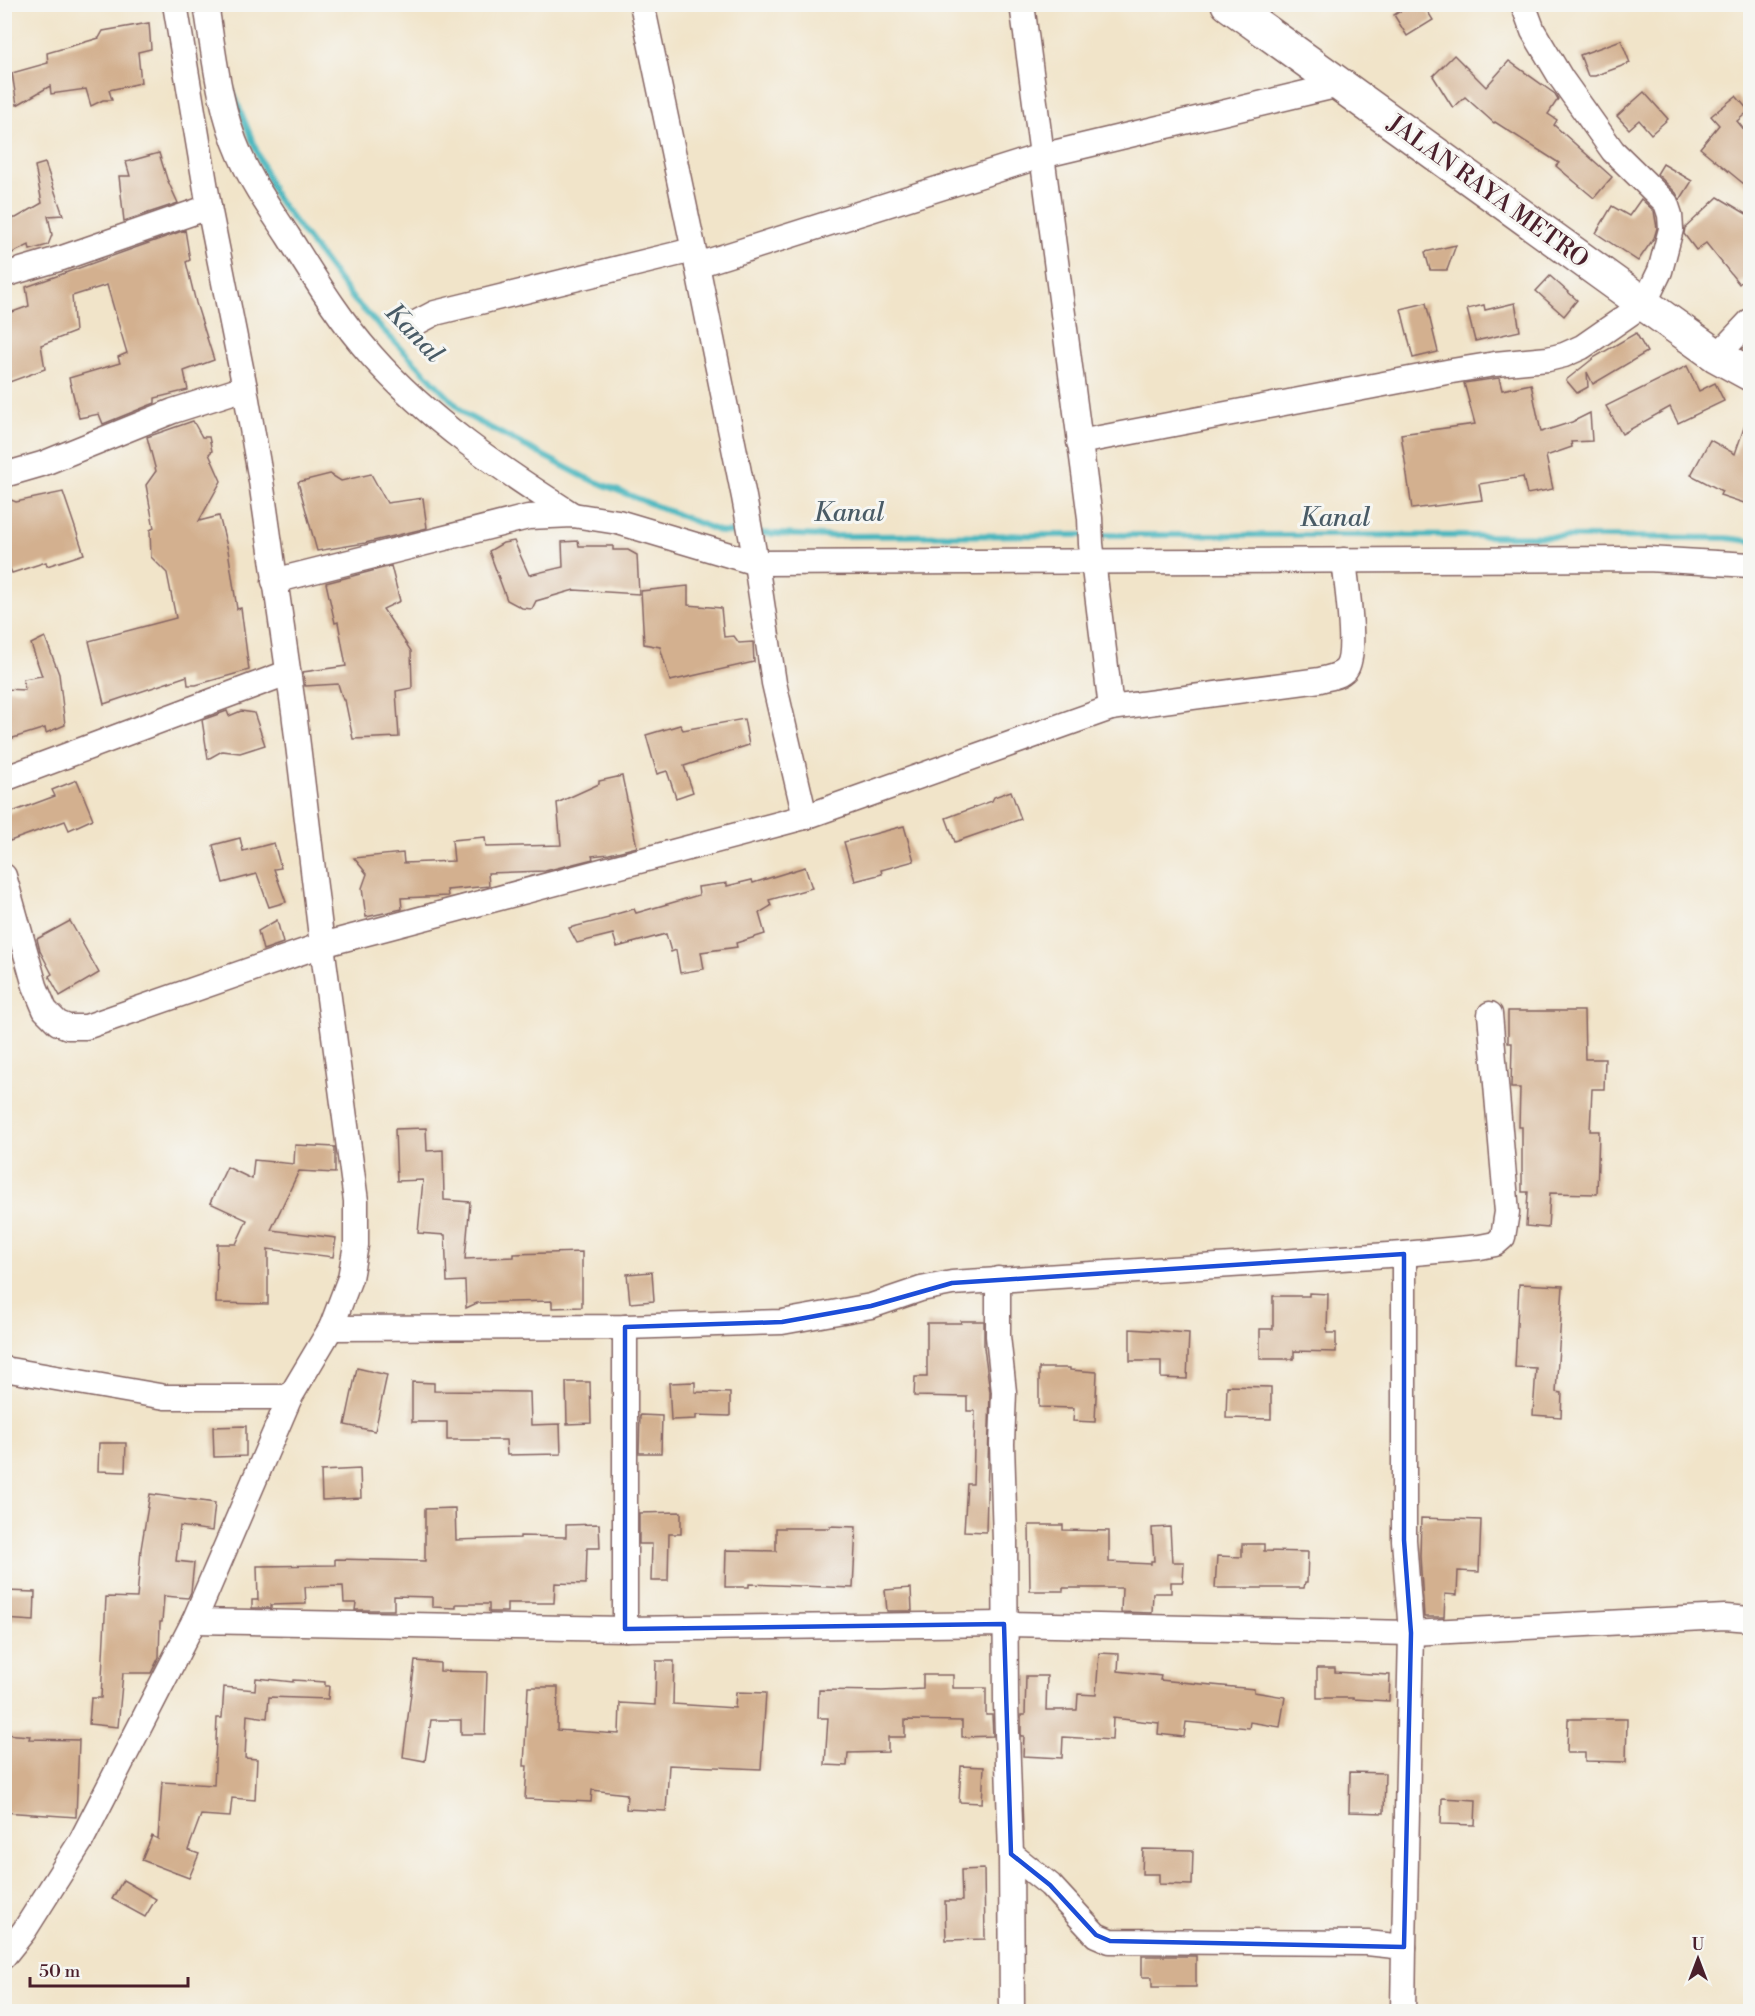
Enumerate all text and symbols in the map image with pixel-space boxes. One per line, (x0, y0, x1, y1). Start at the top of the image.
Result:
street label: JALAN RAYA METRO (1381, 108, 1594, 275)
water label: Kanal (378, 296, 450, 370)
water label: Kanal (814, 497, 885, 529)
water label: Kanal (1300, 502, 1371, 534)
north arrow (1668, 1929, 1728, 1989)
text: U (1692, 1935, 1705, 1955)
scale bar (30, 1950, 188, 1988)
text: 50 m (39, 1960, 81, 1983)

